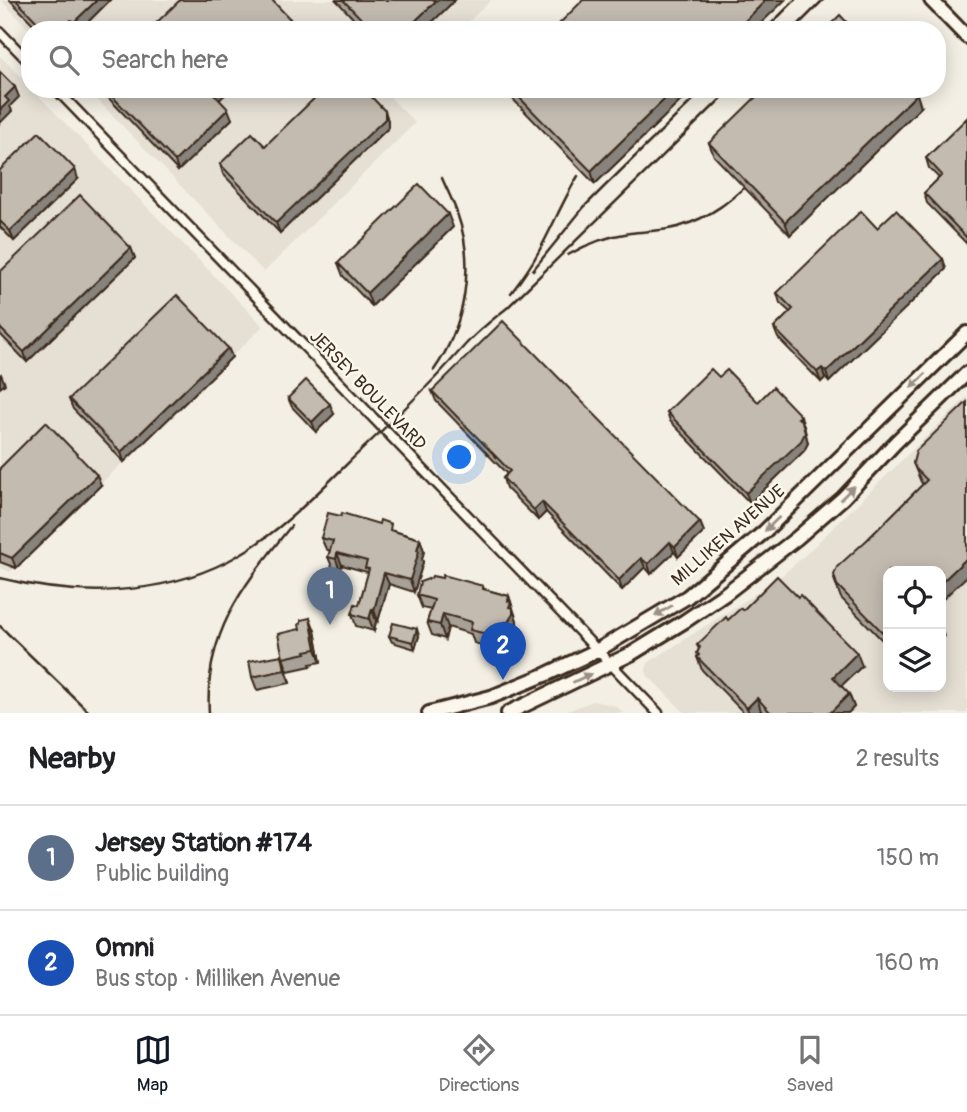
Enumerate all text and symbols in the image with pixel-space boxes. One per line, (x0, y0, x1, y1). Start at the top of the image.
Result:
search box (21, 21, 946, 98)
icon: search (45, 41, 83, 79)
text: Search here (101, 44, 228, 76)
street label: JERSEY BOULEVARD (304, 325, 431, 455)
one-way arrow (910, 372, 927, 389)
your location (442, 440, 476, 474)
street label: MILLIKEN AVENUE (667, 480, 790, 591)
one-way arrow (838, 485, 855, 502)
one-way arrow (764, 516, 780, 532)
map controls (883, 566, 946, 692)
button: locate (883, 566, 946, 629)
pin: 1 (307, 567, 353, 625)
one-way arrow (653, 605, 672, 617)
pin: 2 (480, 622, 526, 680)
button: layers (883, 629, 946, 692)
one-way arrow (572, 672, 592, 684)
text: Nearby (28, 740, 115, 777)
text: 2 results (856, 744, 939, 773)
text: Jersey Station #174 (95, 827, 312, 859)
text: 1 (47, 843, 56, 872)
text: 150 m (876, 843, 939, 872)
text: Public building (95, 859, 229, 888)
text: Omni (95, 932, 154, 964)
text: 2 (45, 948, 57, 977)
text: 160 m (875, 948, 939, 977)
text: Bus stop · Milliken Avenue (95, 964, 340, 993)
tab: Map (134, 1031, 172, 1097)
tab: Directions (439, 1031, 519, 1097)
tab: Saved (786, 1031, 833, 1097)

